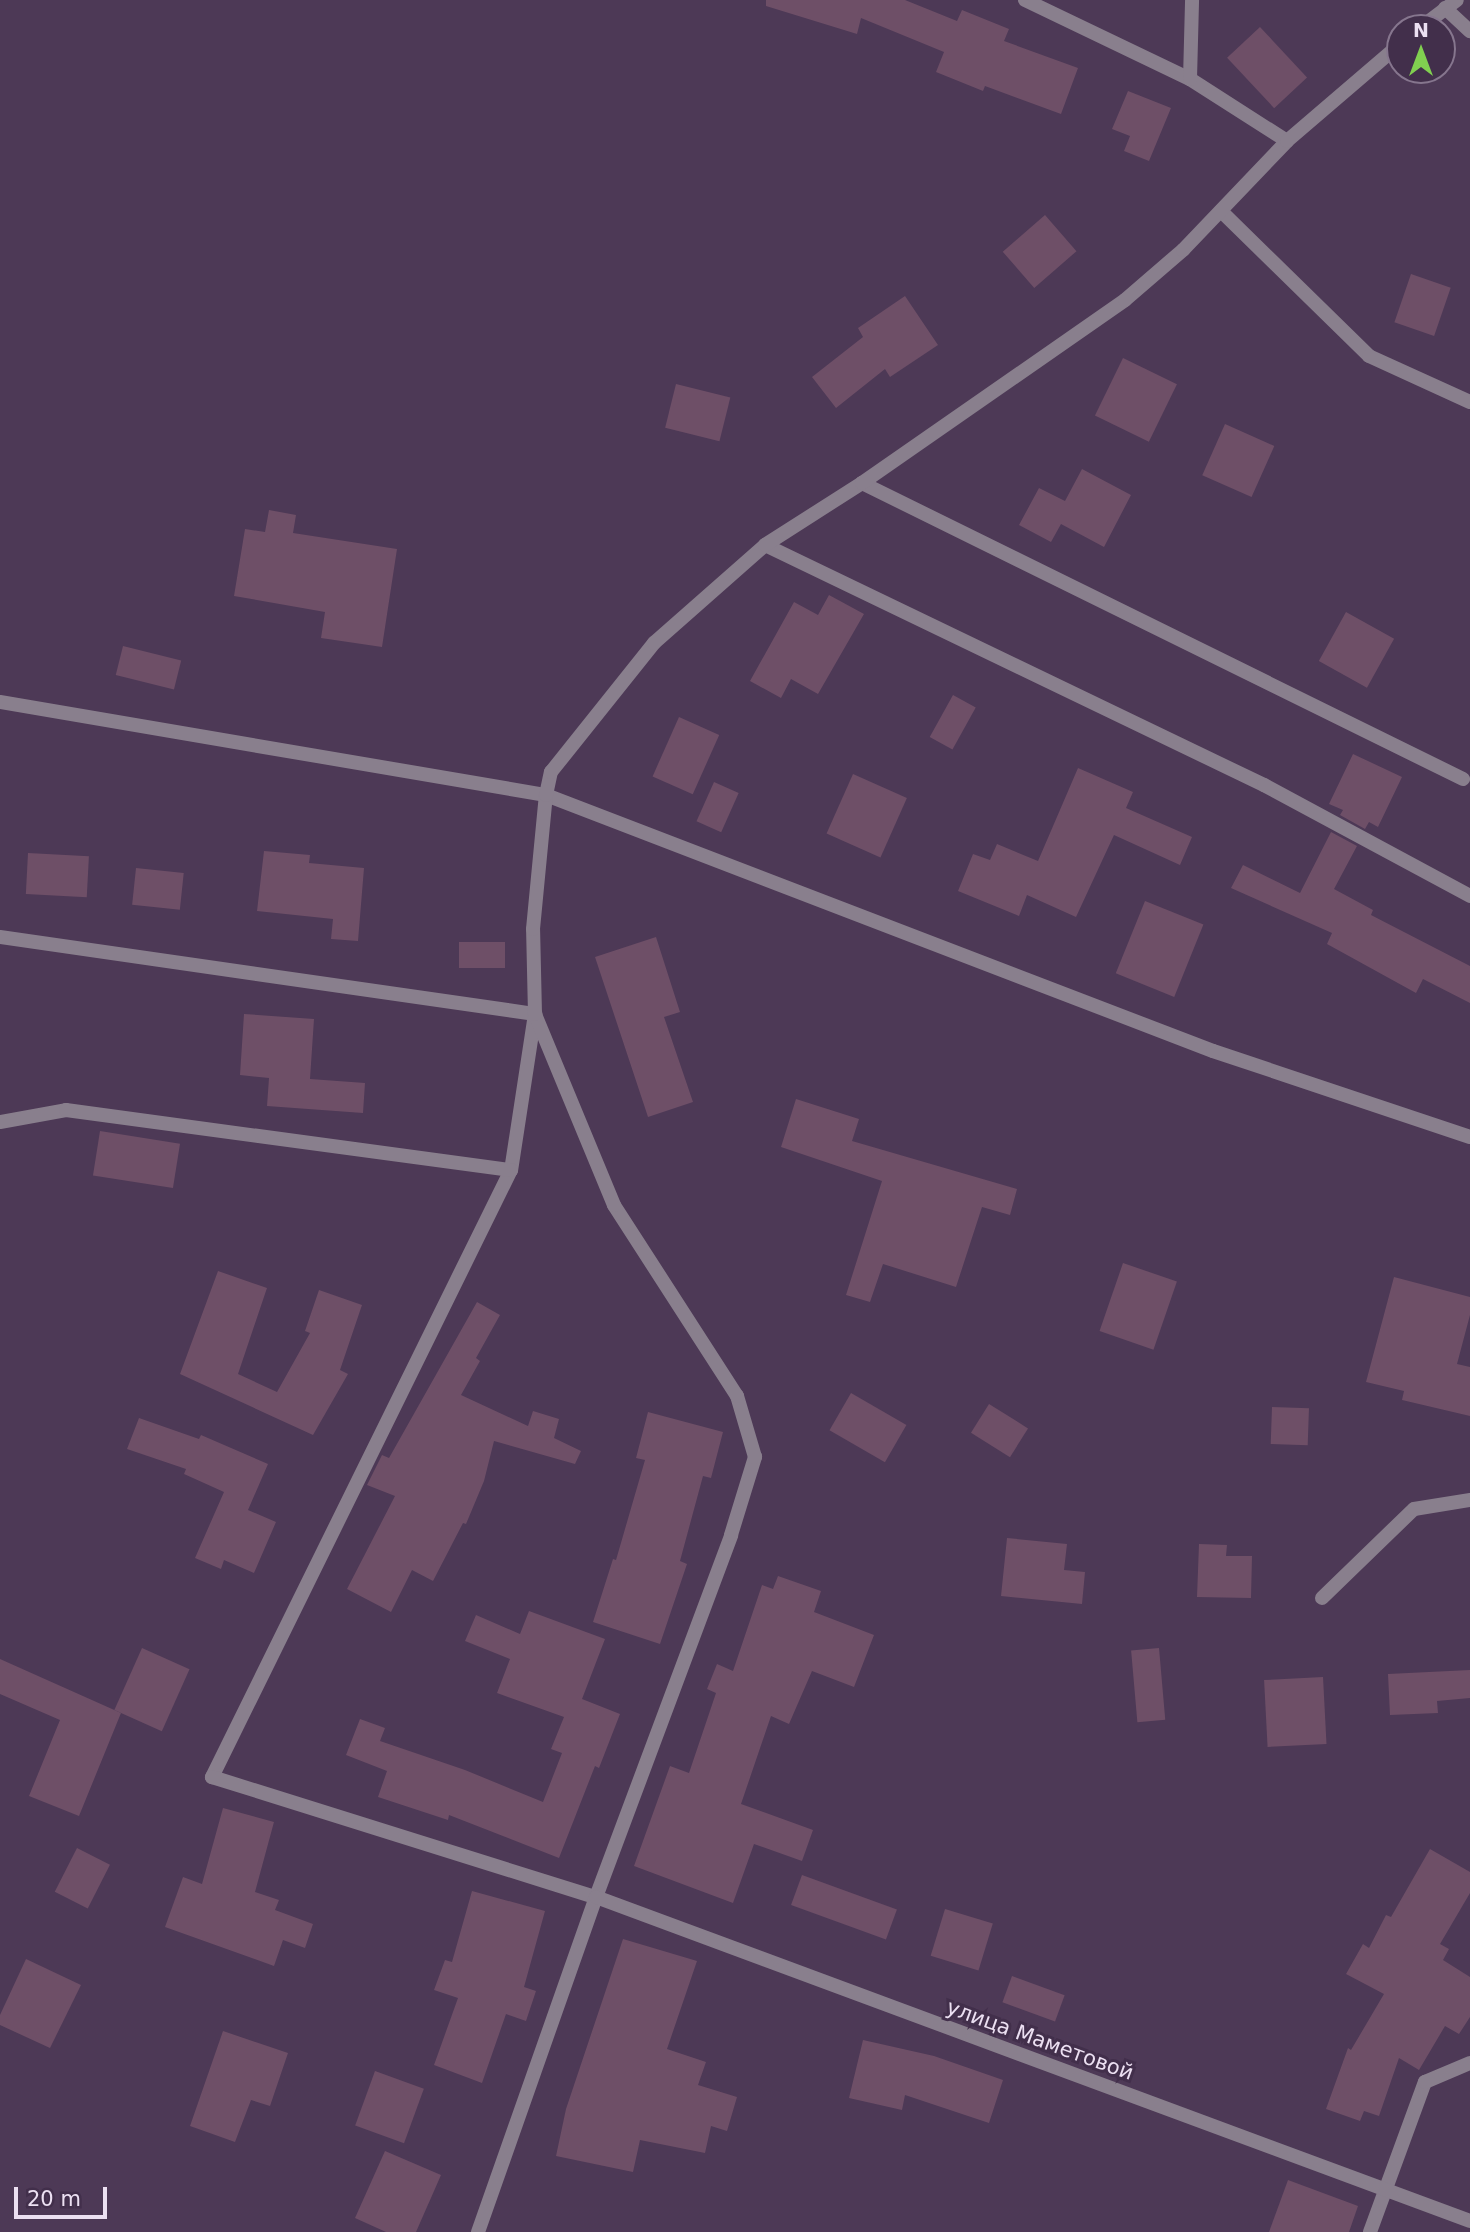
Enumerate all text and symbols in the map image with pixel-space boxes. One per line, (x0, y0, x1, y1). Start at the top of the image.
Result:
north arrow (1386, 14, 1456, 84)
text: N (1413, 19, 1429, 41)
street label: улица Маметовой (943, 1994, 1137, 2086)
scale bar (18, 2172, 110, 2216)
text: 20 m (27, 2187, 81, 2211)

